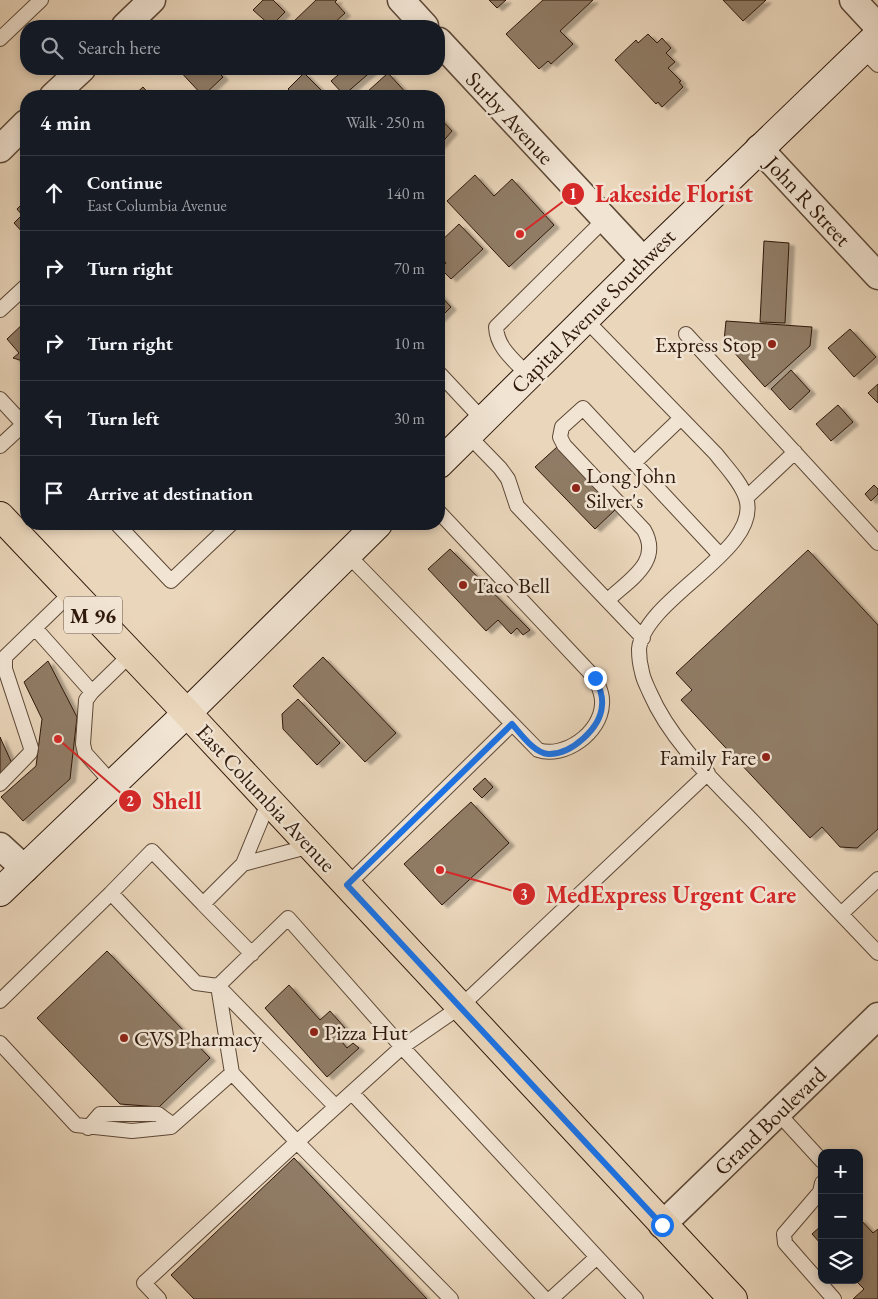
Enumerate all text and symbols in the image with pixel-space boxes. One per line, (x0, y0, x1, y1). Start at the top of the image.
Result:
search box (20, 20, 445, 75)
icon: search (38, 34, 66, 62)
text: Search here (78, 35, 160, 60)
street label: Surby Avenue (459, 65, 561, 171)
text: 4 min (40, 109, 91, 136)
text: Walk · 250 m (346, 112, 425, 133)
street label: John R Street (757, 148, 857, 253)
text: Continue (87, 170, 162, 195)
callout: Lakeside Florist (560, 174, 763, 213)
text: Lakeside Florist (595, 178, 753, 209)
icon: ahead (40, 179, 68, 207)
text: 140 m (386, 183, 425, 204)
text: 1 (569, 184, 577, 203)
text: East Columbia Avenue (87, 195, 227, 216)
street label: Capital Avenue Southwest (504, 222, 682, 400)
icon: right (40, 254, 68, 282)
text: Turn right (87, 256, 173, 281)
text: 70 m (394, 258, 425, 279)
icon: right (40, 329, 68, 357)
place label: Express Stop (655, 330, 762, 359)
text: Turn right (87, 331, 173, 356)
text: 10 m (394, 333, 425, 354)
marker: Express Stop (766, 338, 778, 350)
icon: left (40, 404, 68, 432)
text: Turn left (87, 406, 159, 431)
text: 30 m (394, 408, 425, 429)
place label: Long John Silver's (586, 461, 677, 515)
icon: arrive (40, 479, 68, 507)
text: Arrive at destination (87, 481, 253, 506)
marker: Long John Silver's (570, 482, 582, 494)
place label: Taco Bell (473, 571, 550, 600)
marker: Taco Bell (457, 579, 469, 591)
road number: M 96 (64, 596, 122, 634)
route end (584, 667, 607, 690)
street label: East Columbia Avenue (190, 718, 342, 878)
place label: Family Fare (659, 743, 756, 772)
marker: Family Fare (760, 751, 772, 763)
callout: Shell (118, 781, 212, 820)
text: Shell (153, 785, 202, 816)
text: 2 (126, 791, 134, 810)
callout: MedExpress Urgent Care (511, 875, 807, 914)
text: MedExpress Urgent Care (546, 879, 796, 911)
text: 3 (520, 885, 528, 904)
place label: Pizza Hut (324, 1018, 408, 1047)
place label: CVS Pharmacy (134, 1024, 262, 1053)
marker: Pizza Hut (308, 1026, 320, 1038)
marker: CVS Pharmacy (118, 1032, 130, 1044)
street label: Grand Boulevard (708, 1060, 833, 1182)
map controls (818, 1149, 863, 1284)
button: + (818, 1149, 863, 1194)
button: − (818, 1194, 863, 1239)
route start (651, 1214, 674, 1237)
button: layers (818, 1239, 863, 1284)

